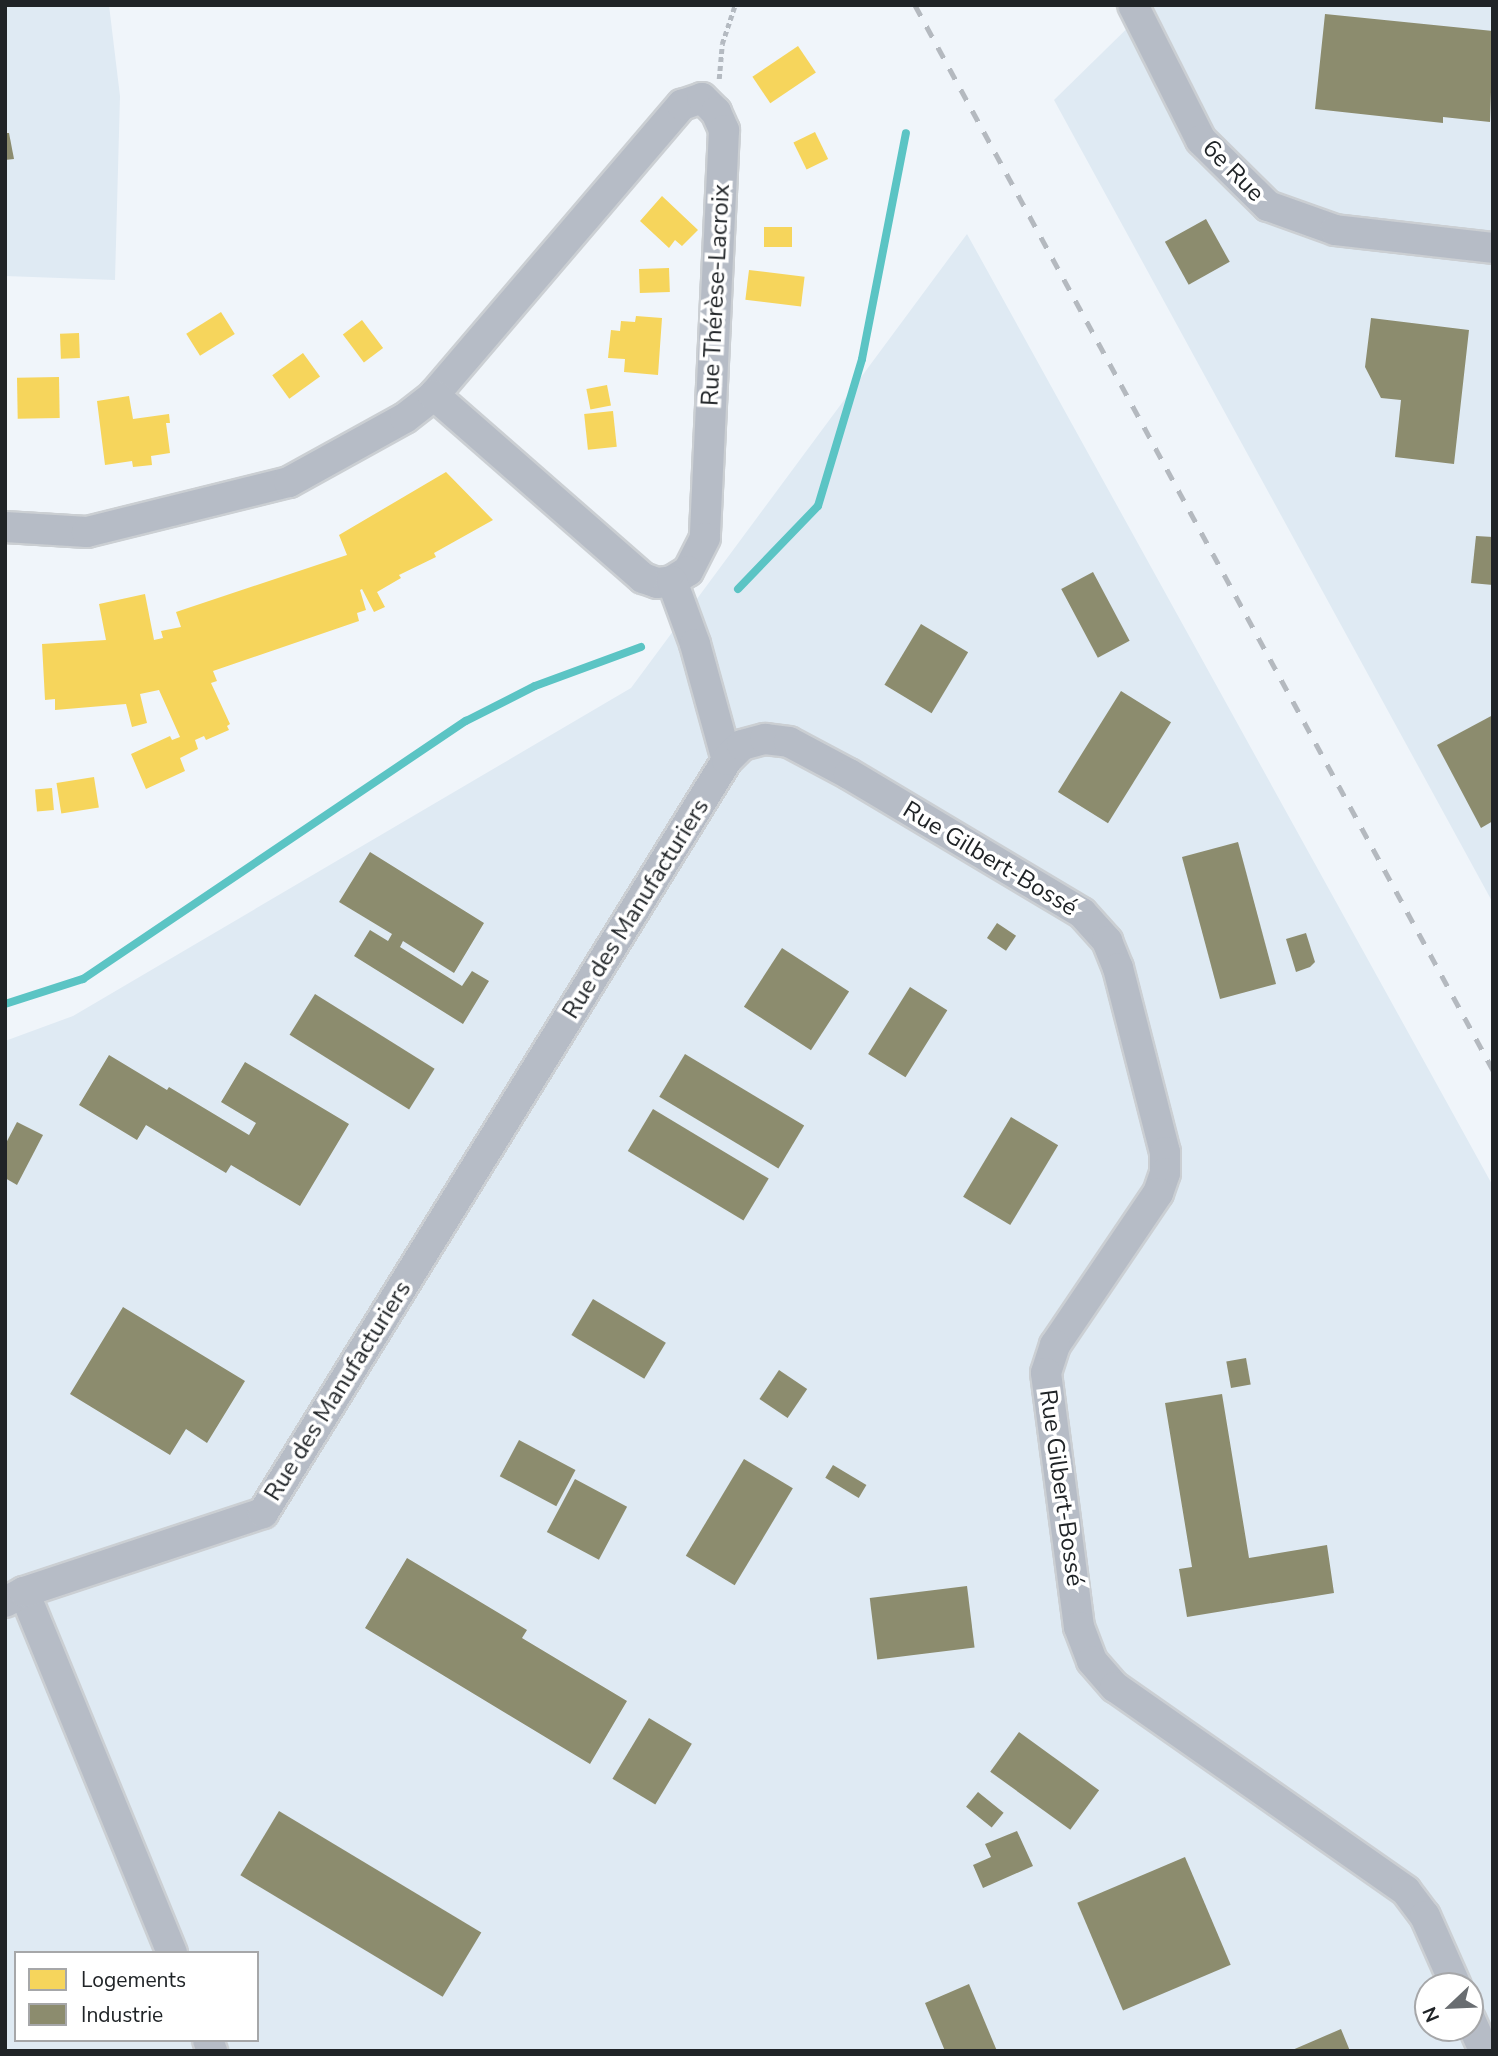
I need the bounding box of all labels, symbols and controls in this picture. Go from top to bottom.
street label: 6e Rue [1196,134,1270,208]
street label: Rue Thérèse-Lacroix [696,183,736,407]
street label: Rue des Manufacturiers [557,794,715,1024]
street label: Rue Gilbert-Bossé [898,796,1082,922]
street label: Rue des Manufacturiers [259,1276,417,1506]
street label: Rue Gilbert-Bossé [1033,1388,1089,1588]
legend [14,1951,259,2042]
text: Logements [81,1966,186,1994]
north arrow [1414,1972,1484,2042]
text: Industrie [81,2001,163,2029]
text: N [1417,2003,1446,2026]

